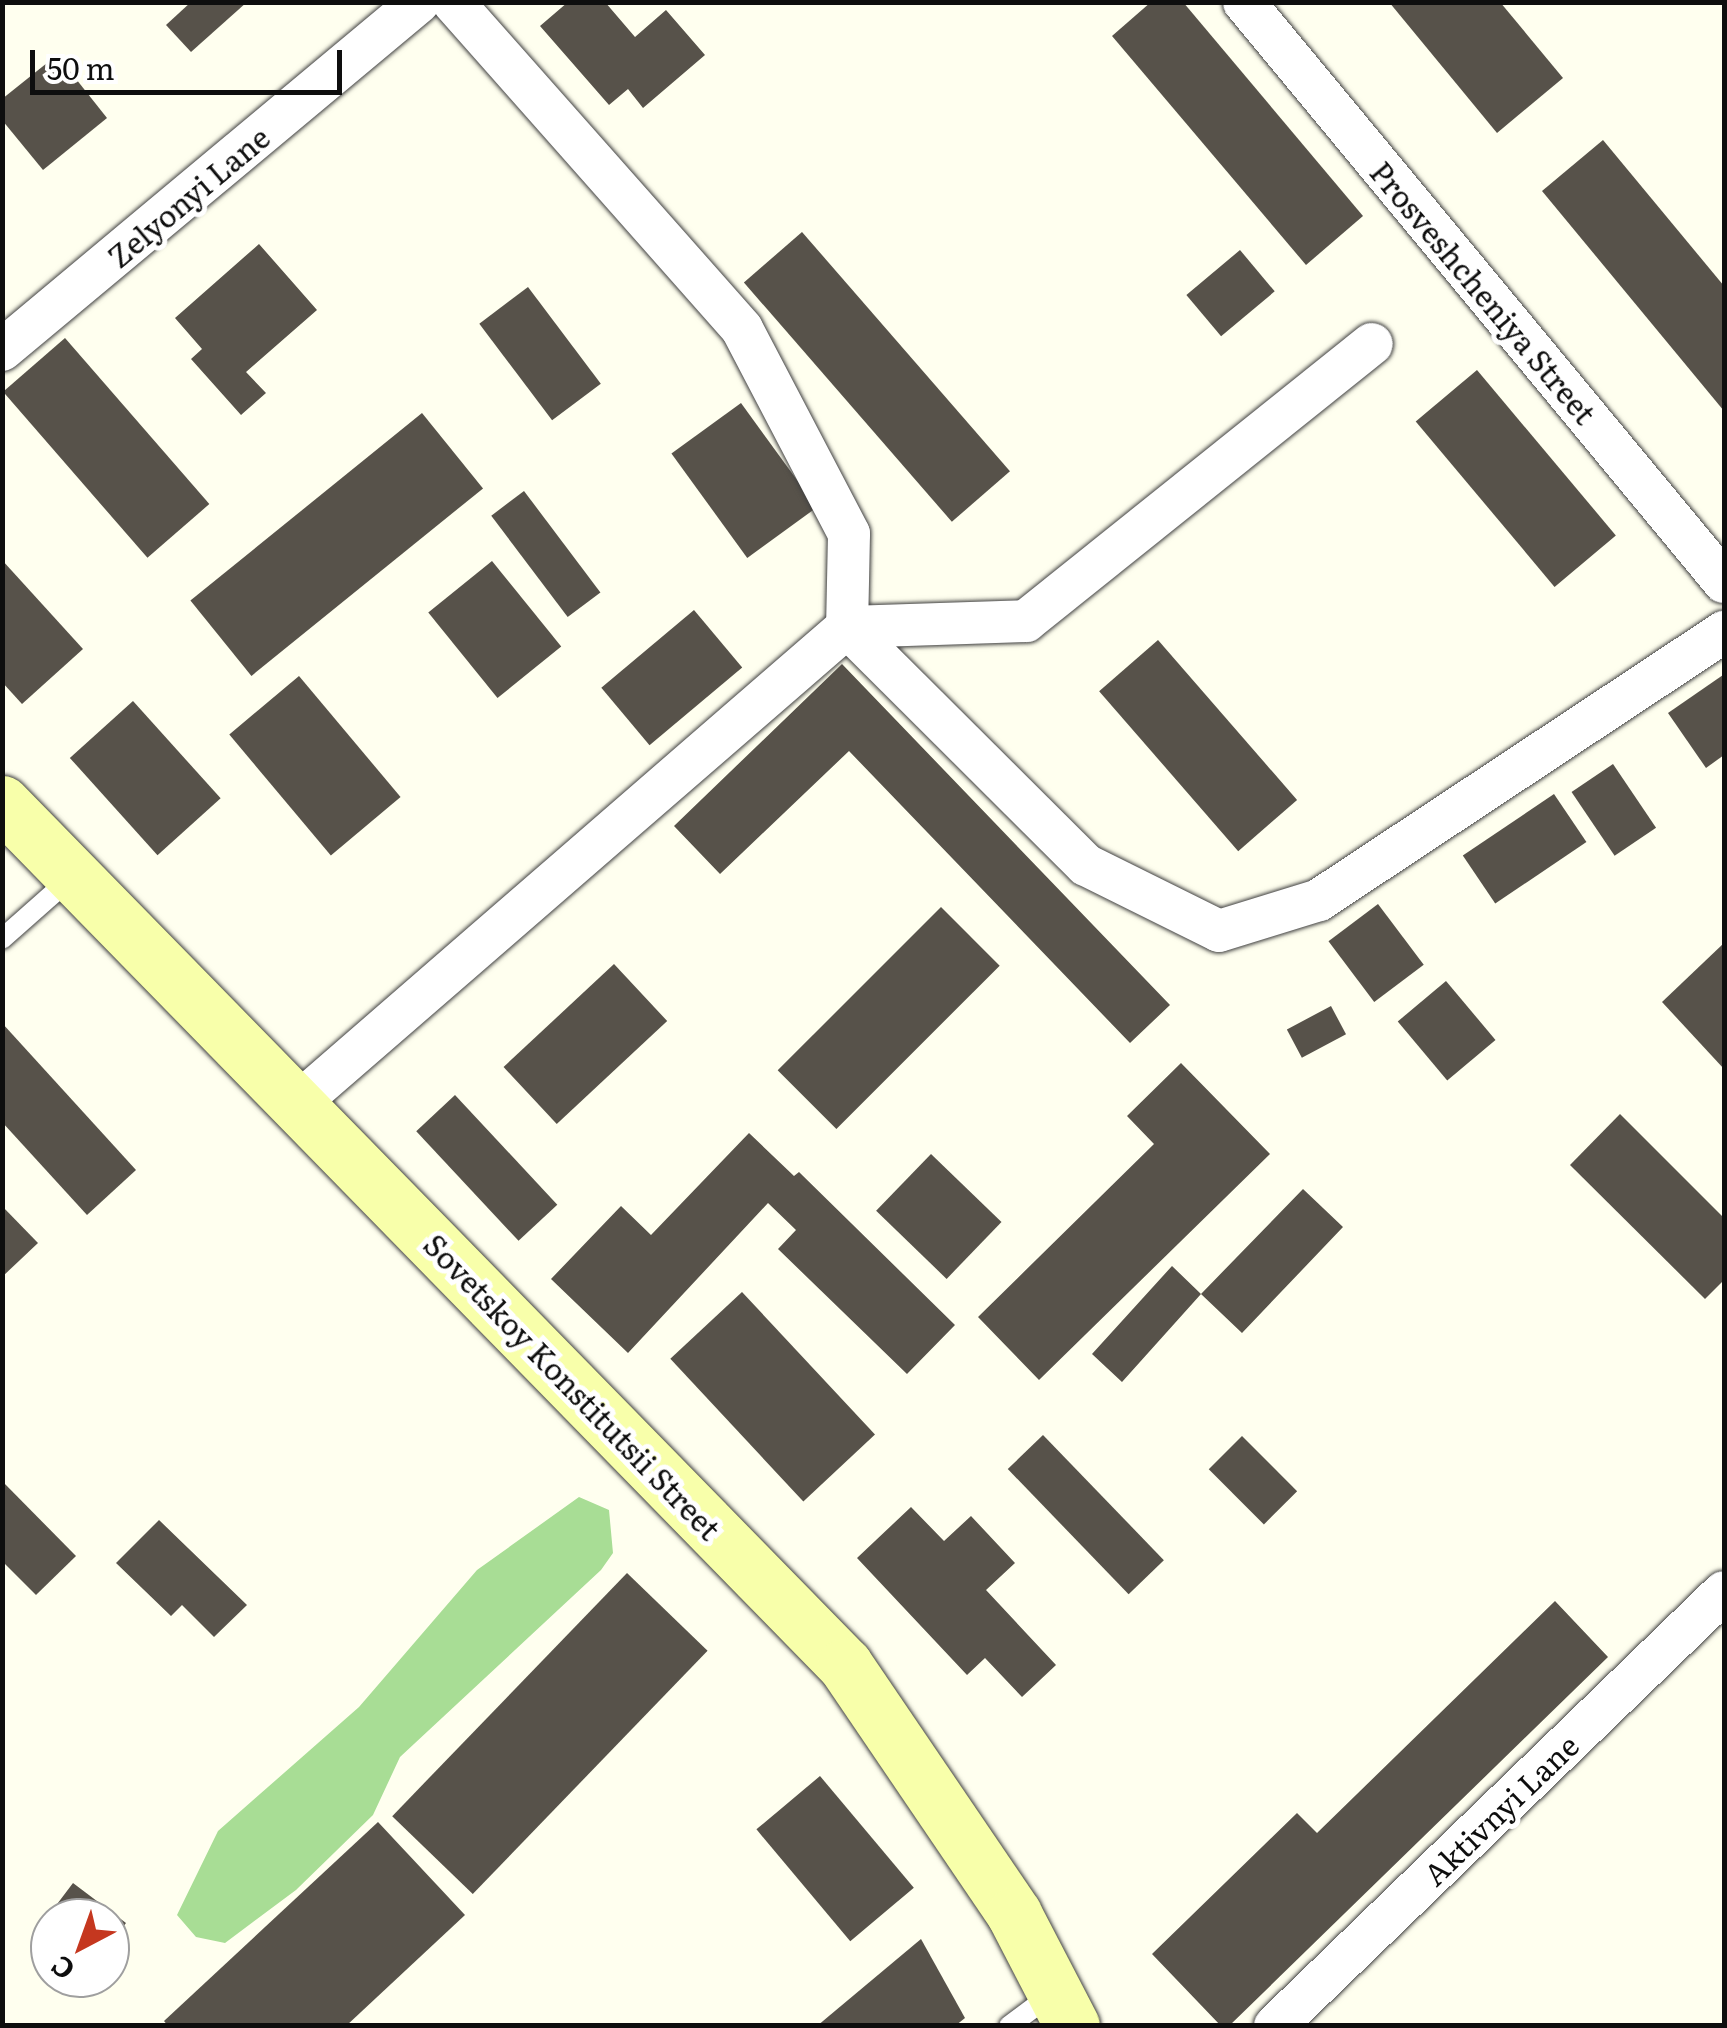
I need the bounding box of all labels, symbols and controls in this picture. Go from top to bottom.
scale bar [35,30,348,92]
text: 50 m [47,45,115,89]
street label: Zelyonyi Lane [100,118,276,274]
street label: Prosveshcheniya Street [1364,154,1604,430]
street label: Sovetskoy Konstitutsii Street [417,1226,729,1546]
street label: Aktivnyi Lane [1415,1726,1585,1892]
north arrow [30,1898,130,1998]
text: С [40,1947,83,1992]

